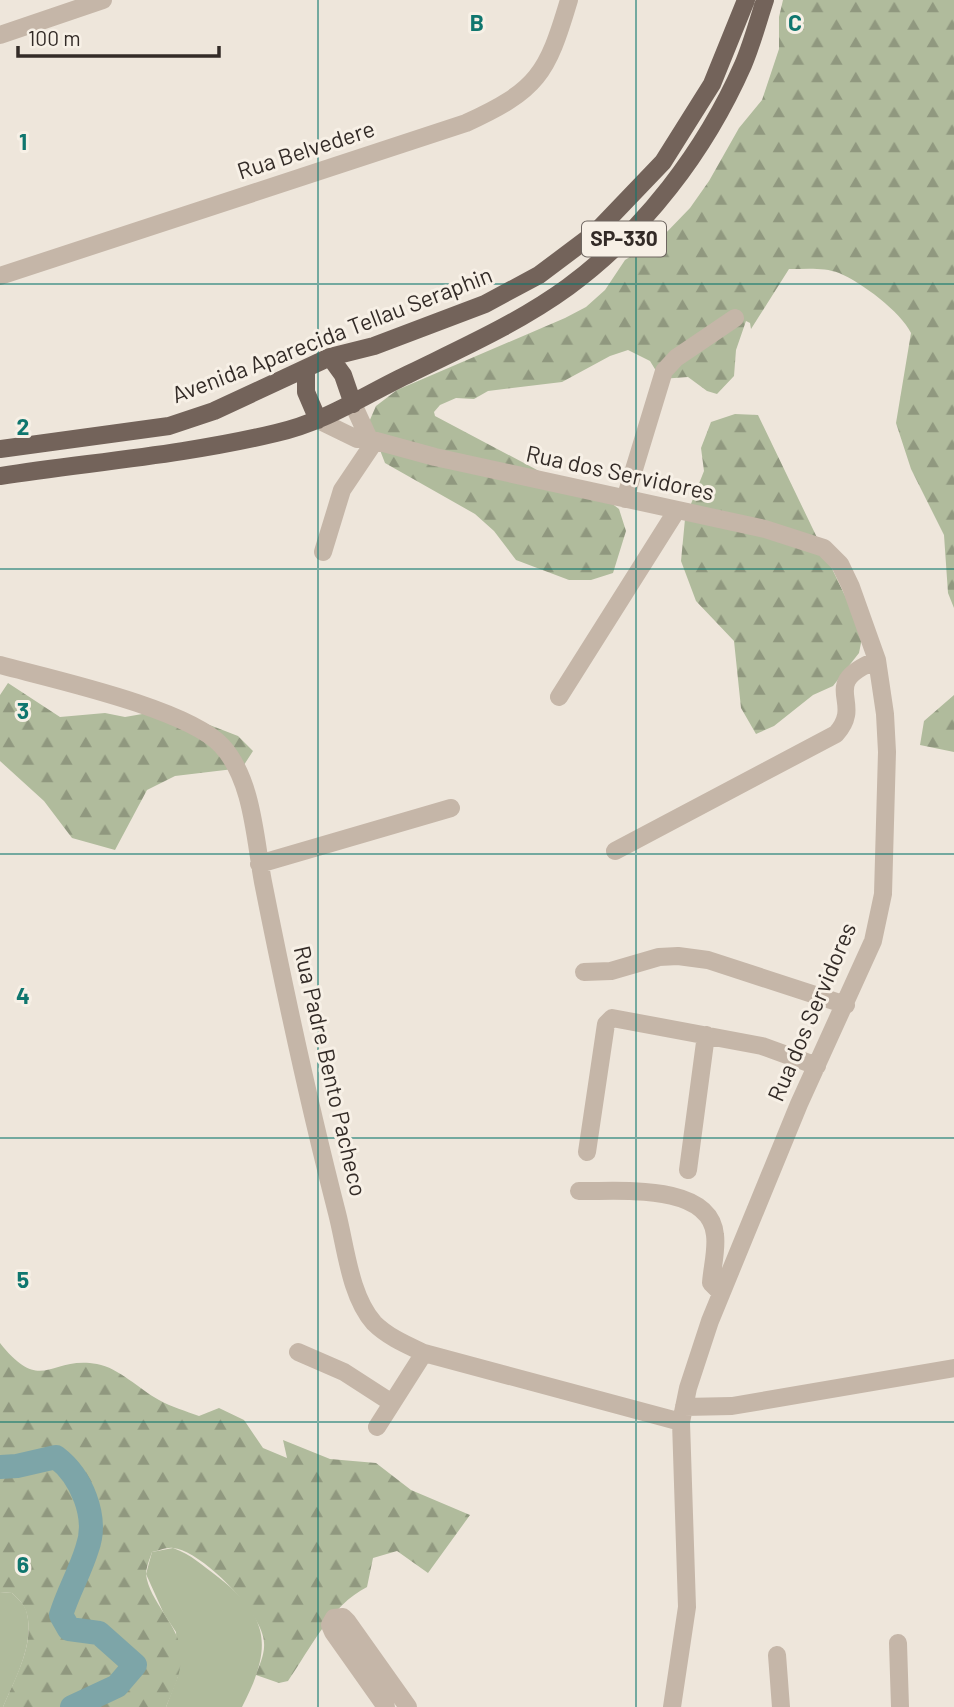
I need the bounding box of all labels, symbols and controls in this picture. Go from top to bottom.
text: B [470,8,484,36]
text: C [788,8,802,36]
scale bar [18,14,219,58]
text: 100 m [28,25,81,50]
street label: Rua Belvedere [233,114,378,184]
text: 1 [19,127,27,155]
road number: SP-330 [582,222,666,256]
street label: Avenida Aparecida Tellau Seraphin [167,260,496,408]
text: 2 [17,412,29,440]
street label: Rua dos Servidores [524,438,717,506]
text: 3 [17,696,29,724]
street label: Rua dos Servidores [761,918,861,1105]
street label: Rua Padre Bento Pacheco [289,943,373,1199]
text: 4 [16,981,30,1009]
text: 5 [17,1265,29,1293]
text: 6 [17,1550,29,1578]

